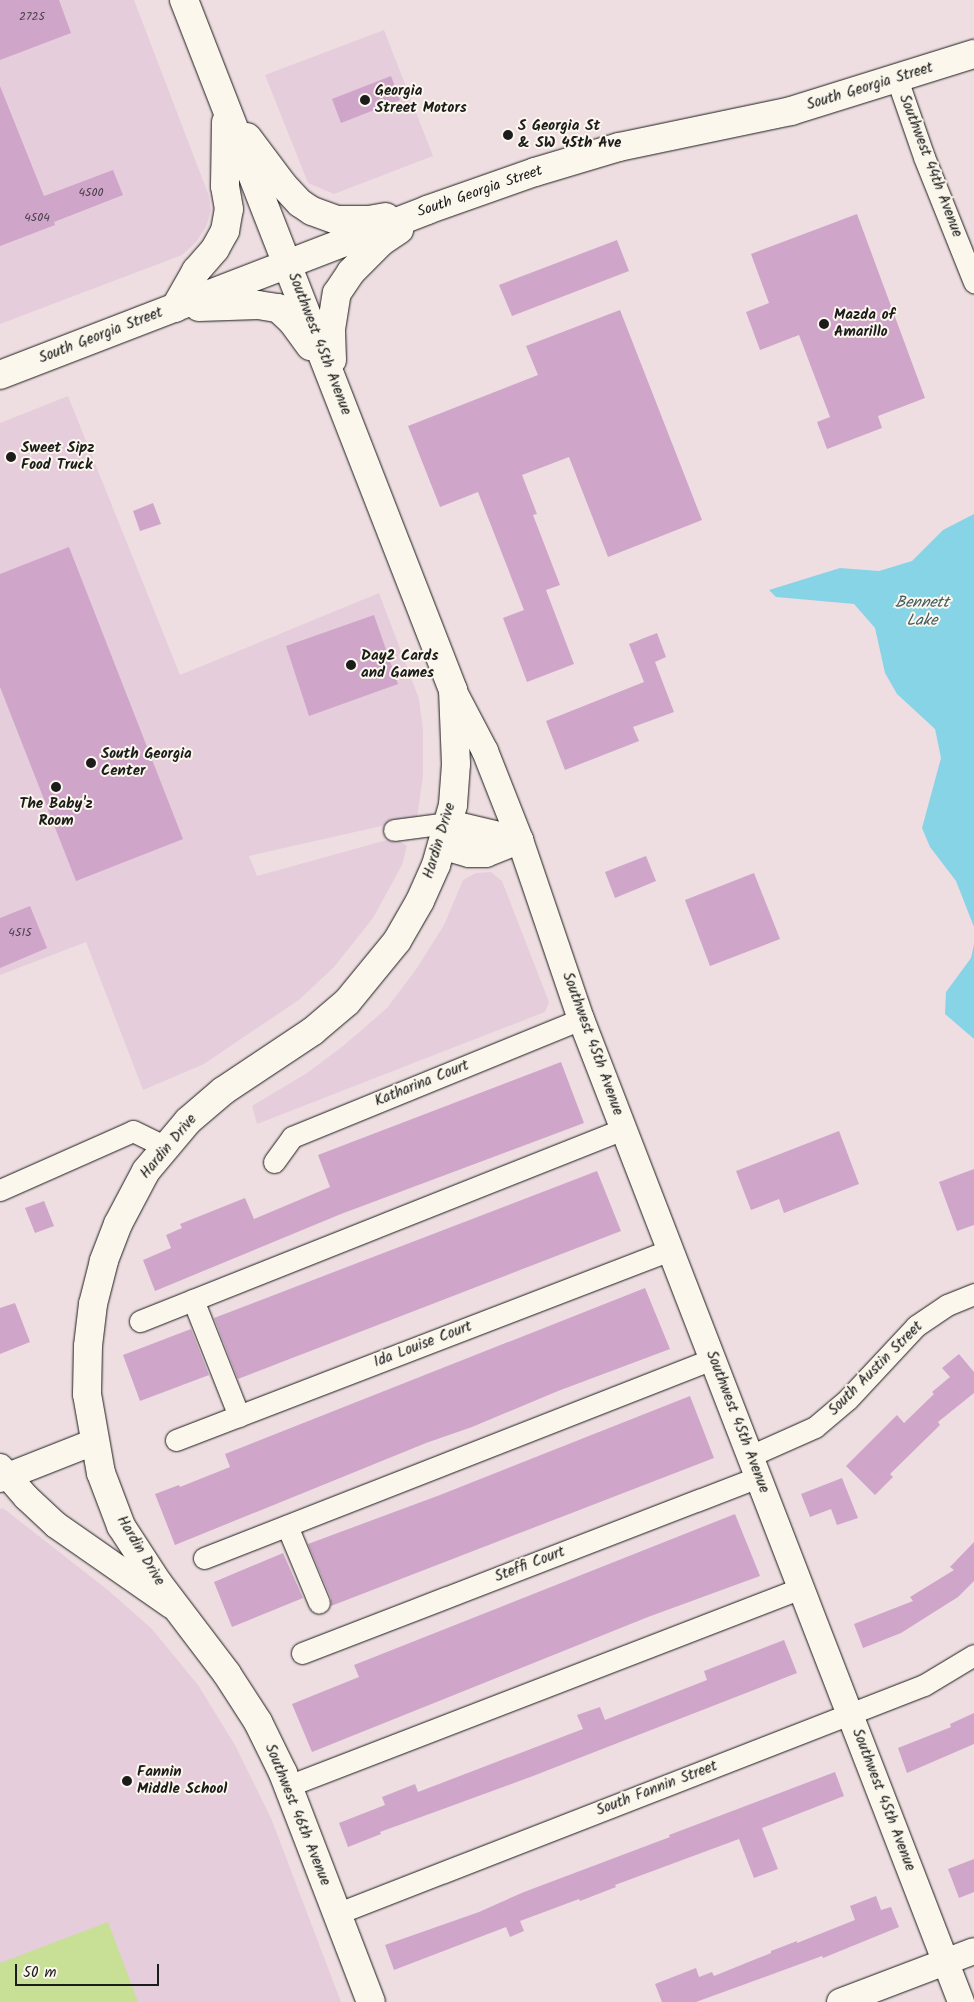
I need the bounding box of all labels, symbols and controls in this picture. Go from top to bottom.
house number: 2725 [19,10,45,24]
street label: South Georgia Street [805,59,935,115]
place label: Georgia Street Motors [375,82,467,117]
street label: Southwest 44th Avenue [894,92,966,240]
marker: Georgia Street Motors [359,94,371,106]
place label: S Georgia St & SW 45th Ave [518,117,621,152]
marker: S Georgia St & SW 45th Ave [502,129,514,141]
street label: South Georgia Street [415,162,545,222]
house number: 4500 [78,186,104,200]
house number: 4504 [24,211,50,225]
street label: Southwest 45th Avenue [284,270,354,418]
street label: South Georgia Street [36,304,166,368]
place label: Mazda of Amarillo [834,306,895,341]
marker: Mazda of Amarillo [818,318,830,330]
place label: Sweet Sipz Food Truck [21,439,95,474]
marker: Sweet Sipz Food Truck [5,451,17,463]
water label: Bennett Lake [895,593,949,631]
place label: Day2 Cards and Games [361,647,438,682]
marker: Day2 Cards and Games [345,659,357,671]
place label: South Georgia Center [101,745,192,780]
marker: South Georgia Center [85,757,97,769]
marker: The Baby'z Room [50,781,62,793]
place label: The Baby'z Room [19,795,93,830]
street label: Hardin Drive [420,801,460,881]
house number: 4515 [8,926,32,940]
street label: Southwest 45th Avenue [558,970,626,1118]
street label: Katharina Court [372,1057,472,1111]
street label: Hardin Drive [137,1111,201,1183]
street label: Ida Louise Court [371,1318,475,1372]
street label: South Austin Street [825,1318,927,1420]
street label: Southwest 45th Avenue [702,1348,772,1496]
street label: Hardin Drive [112,1513,168,1589]
street label: Steffi Court [492,1543,568,1587]
street label: Southwest 45th Avenue [848,1726,918,1874]
street label: Southwest 46th Avenue [260,1741,334,1889]
street label: South Fannin Street [594,1758,720,1820]
place label: Fannin Middle School [137,1763,227,1798]
marker: Fannin Middle School [121,1775,133,1787]
scale bar [18,1954,161,1986]
text: 50 m [23,1961,57,1985]

